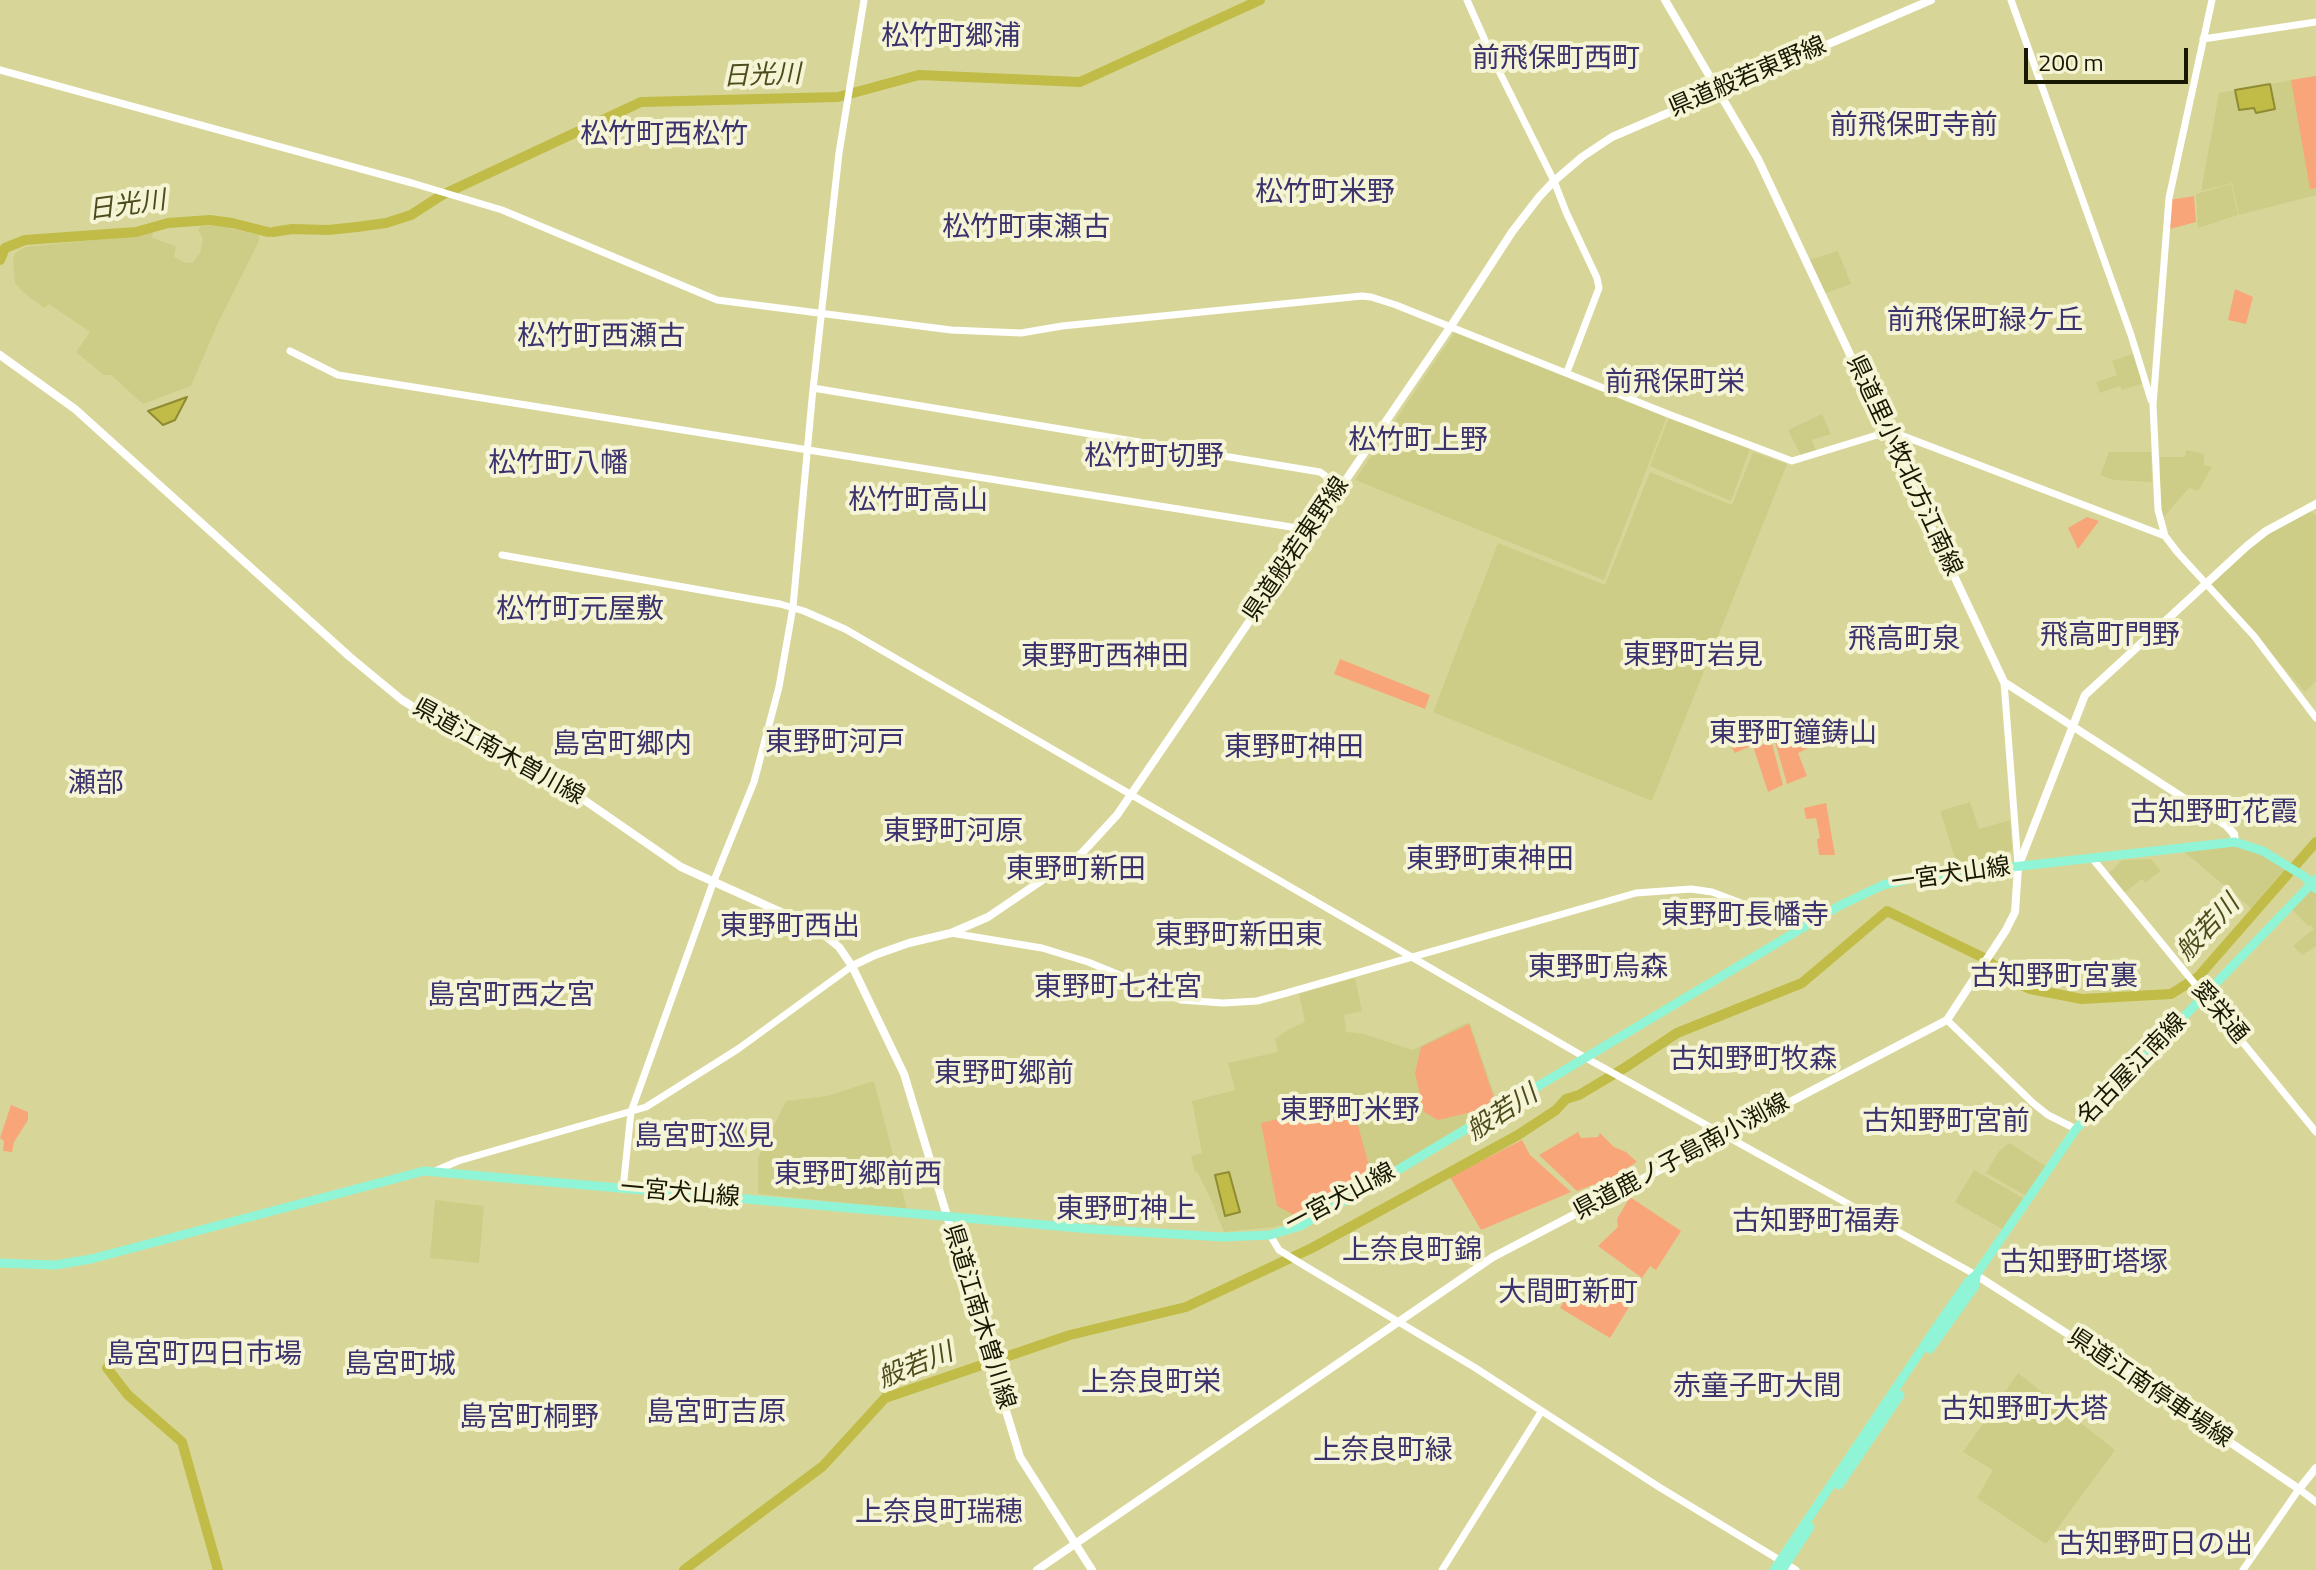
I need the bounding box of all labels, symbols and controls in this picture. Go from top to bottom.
district label: 松竹町郷浦 [881,21,1021,55]
street label: 県道般若東野線 [1665,32,1831,124]
scale bar [2028,32,2192,82]
district label: 前飛保町西町 [1472,43,1640,77]
text: 200 m [2038,44,2104,80]
water label: 日光川 [722,60,802,94]
district label: 前飛保町寺前 [1830,110,1998,144]
district label: 松竹町西松竹 [580,119,748,153]
district label: 松竹町米野 [1255,177,1395,211]
water label: 日光川 [86,186,168,228]
district label: 松竹町東瀬古 [942,212,1110,246]
district label: 前飛保町緑ケ丘 [1887,305,2083,339]
district label: 松竹町西瀬古 [517,321,685,355]
street label: 県道里小牧北方江南線 [1839,351,1967,581]
district label: 前飛保町栄 [1605,367,1745,401]
district label: 松竹町上野 [1348,425,1488,459]
district label: 松竹町切野 [1084,441,1224,475]
district label: 松竹町八幡 [488,448,628,482]
street label: 県道般若東野線 [1238,472,1356,628]
district label: 松竹町高山 [848,485,988,519]
district label: 松竹町元屋敷 [496,594,664,628]
district label: 飛高町門野 [2040,620,2180,654]
district label: 飛高町泉 [1848,624,1960,658]
district label: 東野町岩見 [1623,640,1763,674]
district label: 東野町西神田 [1021,641,1189,675]
street label: 県道江南木曽川線 [407,694,589,812]
district label: 東野町鐘鋳山 [1709,718,1877,752]
district label: 東野町河戸 [765,727,905,761]
district label: 島宮町郷内 [552,729,692,763]
district label: 東野町神田 [1224,732,1364,766]
district label: 瀬部 [68,768,124,802]
district label: 古知野町花霞 [2130,797,2298,831]
district label: 東野町河原 [883,816,1023,850]
district label: 東野町東神田 [1406,844,1574,878]
street label: 一宮犬山線 [1890,853,2012,899]
district label: 東野町新田 [1006,854,1146,888]
water label: 般若川 [2171,890,2247,968]
district label: 東野町長幡寺 [1661,900,1829,934]
district label: 東野町西出 [720,911,860,945]
district label: 東野町新田東 [1155,920,1323,954]
district label: 東野町烏森 [1528,952,1668,986]
district label: 古知野町宮裏 [1970,961,2138,995]
district label: 東野町七社宮 [1034,972,1202,1006]
street label: 愛栄通 [2185,976,2253,1050]
district label: 島宮町西之宮 [427,980,595,1014]
street label: 名古屋江南線 [2073,1008,2193,1132]
district label: 古知野町牧森 [1669,1044,1837,1078]
district label: 東野町郷前 [934,1058,1074,1092]
water label: 般若川 [1462,1080,1544,1148]
street label: 県道鹿ノ子島南小渕線 [1569,1089,1795,1227]
district label: 東野町米野 [1280,1095,1420,1129]
district label: 古知野町宮前 [1862,1106,2030,1140]
district label: 島宮町巡見 [634,1121,774,1155]
street label: 一宮犬山線 [1281,1158,1401,1240]
district label: 東野町郷前西 [774,1159,942,1193]
street label: 一宮犬山線 [619,1174,741,1214]
district label: 東野町神上 [1056,1194,1196,1228]
district label: 古知野町福寿 [1732,1206,1900,1240]
street label: 県道江南木曽川線 [936,1221,1020,1413]
district label: 上奈良町錦 [1342,1235,1482,1269]
district label: 古知野町塔塚 [2000,1247,2168,1281]
district label: 大間町新町 [1498,1277,1638,1311]
street label: 県道江南停車場線 [2061,1323,2237,1455]
water label: 般若川 [874,1338,958,1396]
district label: 島宮町四日市場 [106,1339,302,1373]
district label: 島宮町城 [344,1349,456,1383]
district label: 上奈良町栄 [1081,1367,1221,1401]
district label: 赤童子町大間 [1673,1371,1841,1405]
district label: 古知野町大塔 [1940,1394,2108,1428]
district label: 島宮町吉原 [646,1397,786,1431]
district label: 島宮町桐野 [459,1402,599,1436]
district label: 上奈良町緑 [1313,1435,1453,1469]
district label: 上奈良町瑞穂 [855,1497,1023,1531]
district label: 古知野町日の出 [2057,1529,2253,1563]

